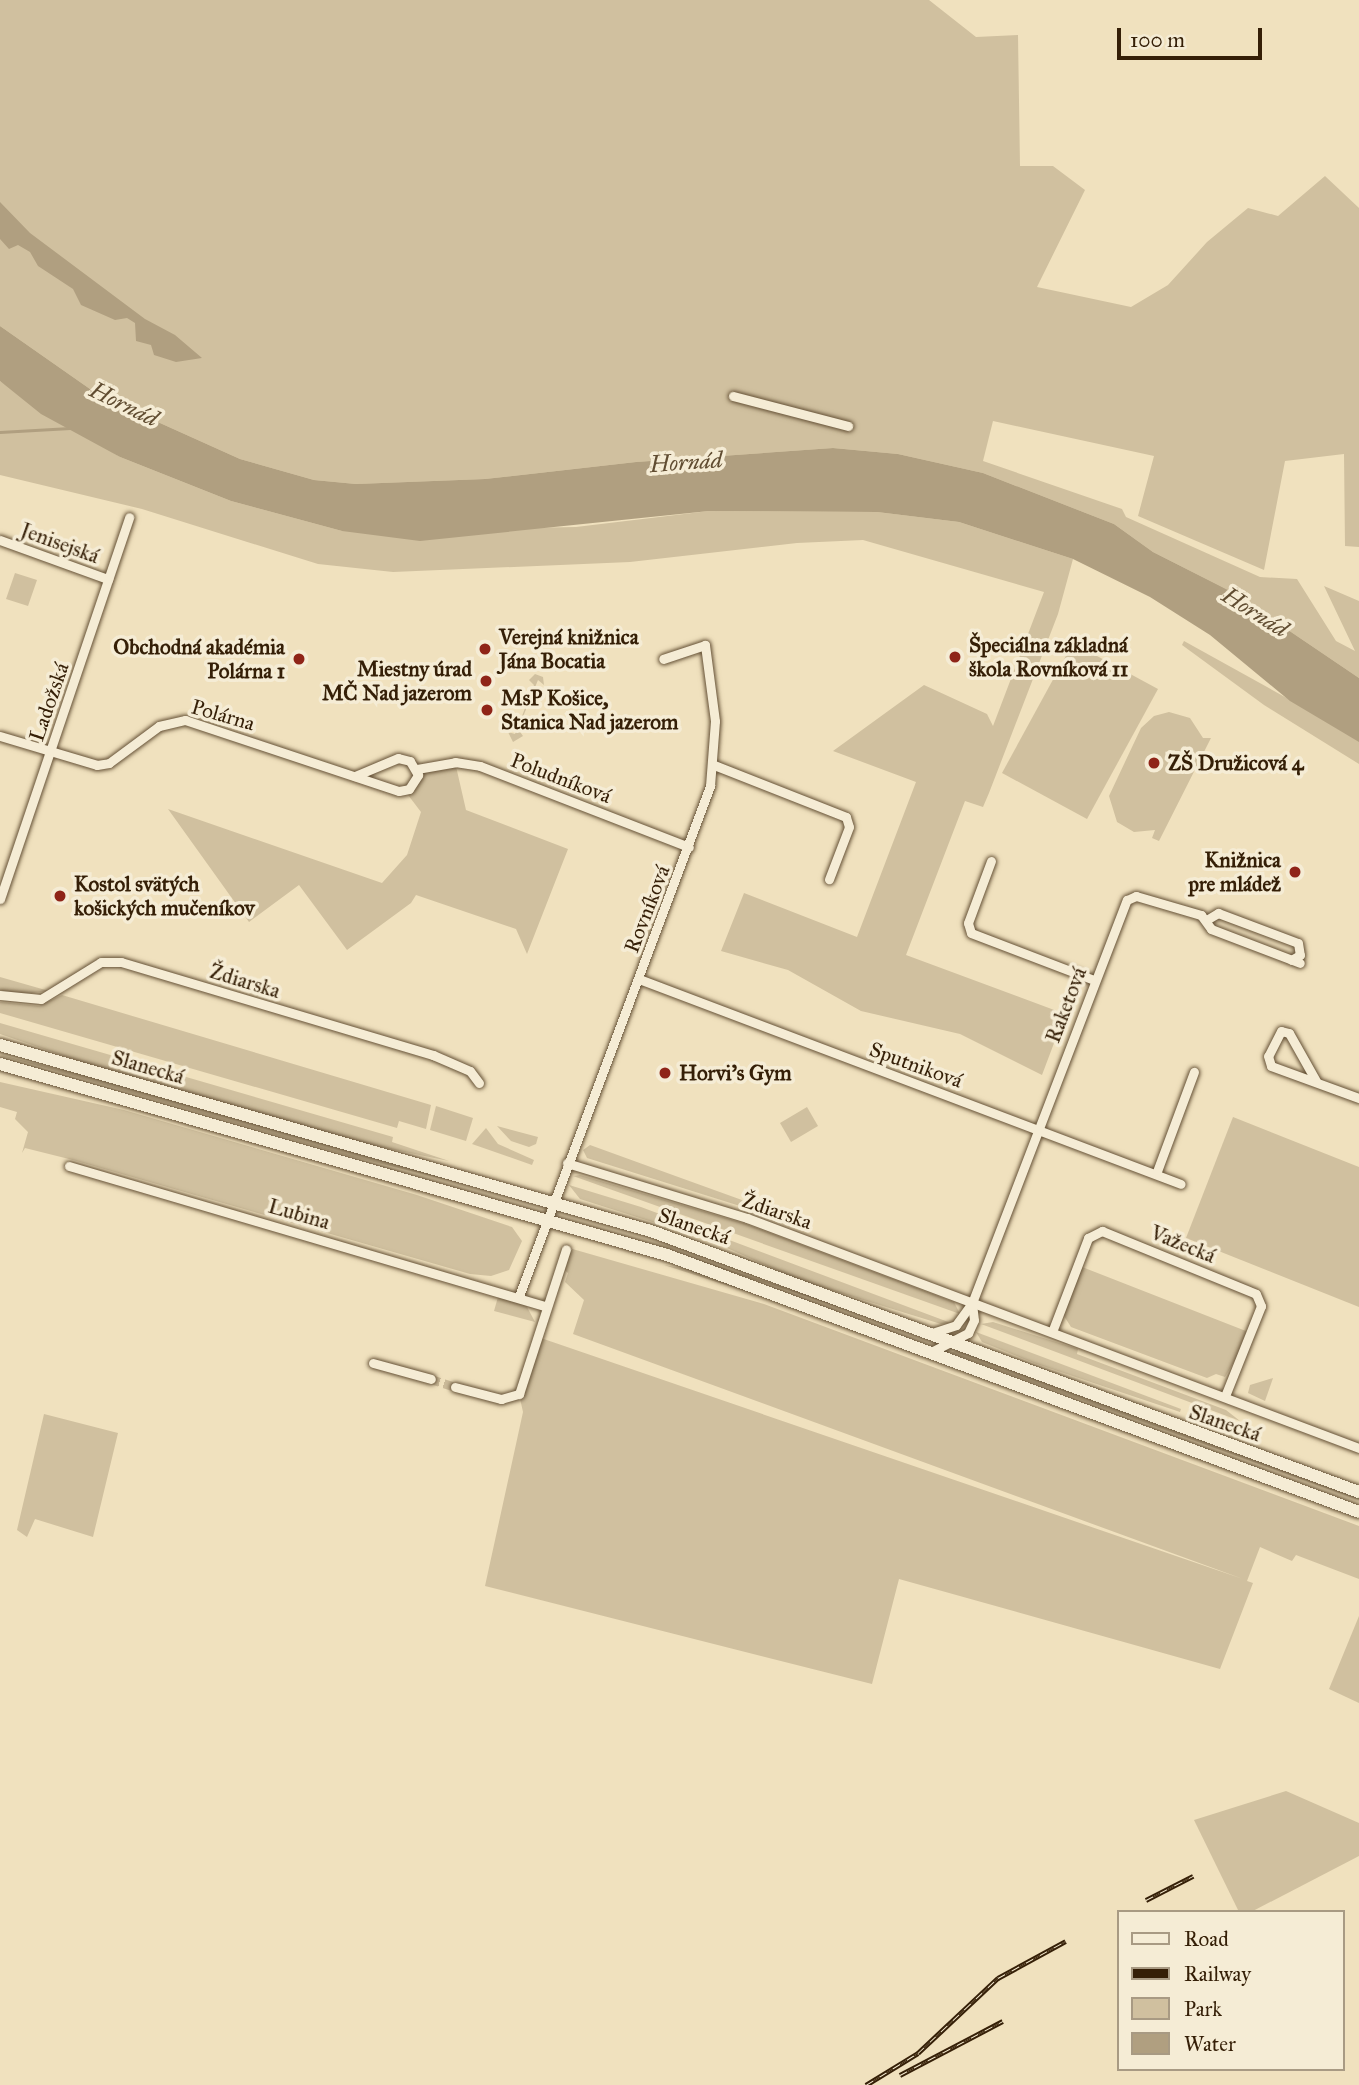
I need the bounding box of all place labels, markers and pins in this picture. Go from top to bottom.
place label: Verejná knižnica Jána Bocatia [499,624,639,674]
place label: Špeciálna základná škola Rovníková 11 [969,632,1128,682]
place label: Obchodná akadémia Polárna 1 [113,634,285,684]
marker: Verejná knižnica Jána Bocatia [477,641,493,657]
marker: Špeciálna základná škola Rovníková 11 [947,649,963,665]
marker: Obchodná akadémia Polárna 1 [291,651,307,667]
place label: Miestny úrad MČ Nad jazerom [322,656,472,706]
marker: Miestny úrad MČ Nad jazerom [478,673,494,689]
place label: MsP Košice, Stanica Nad jazerom [501,685,678,735]
marker: MsP Košice, Stanica Nad jazerom [479,702,495,718]
place label: ZŠ Družicová 4 [1168,750,1303,776]
marker: ZŠ Družicová 4 [1146,755,1162,771]
place label: Knižnica pre mládež [1188,847,1281,897]
marker: Knižnica pre mládež [1287,864,1303,880]
place label: Kostol svätých košických mučeníkov [74,871,255,921]
marker: Kostol svätých košických mučeníkov [52,888,68,904]
place label: Horvi's Gym [679,1060,792,1086]
marker: Horvi's Gym [657,1065,673,1081]

